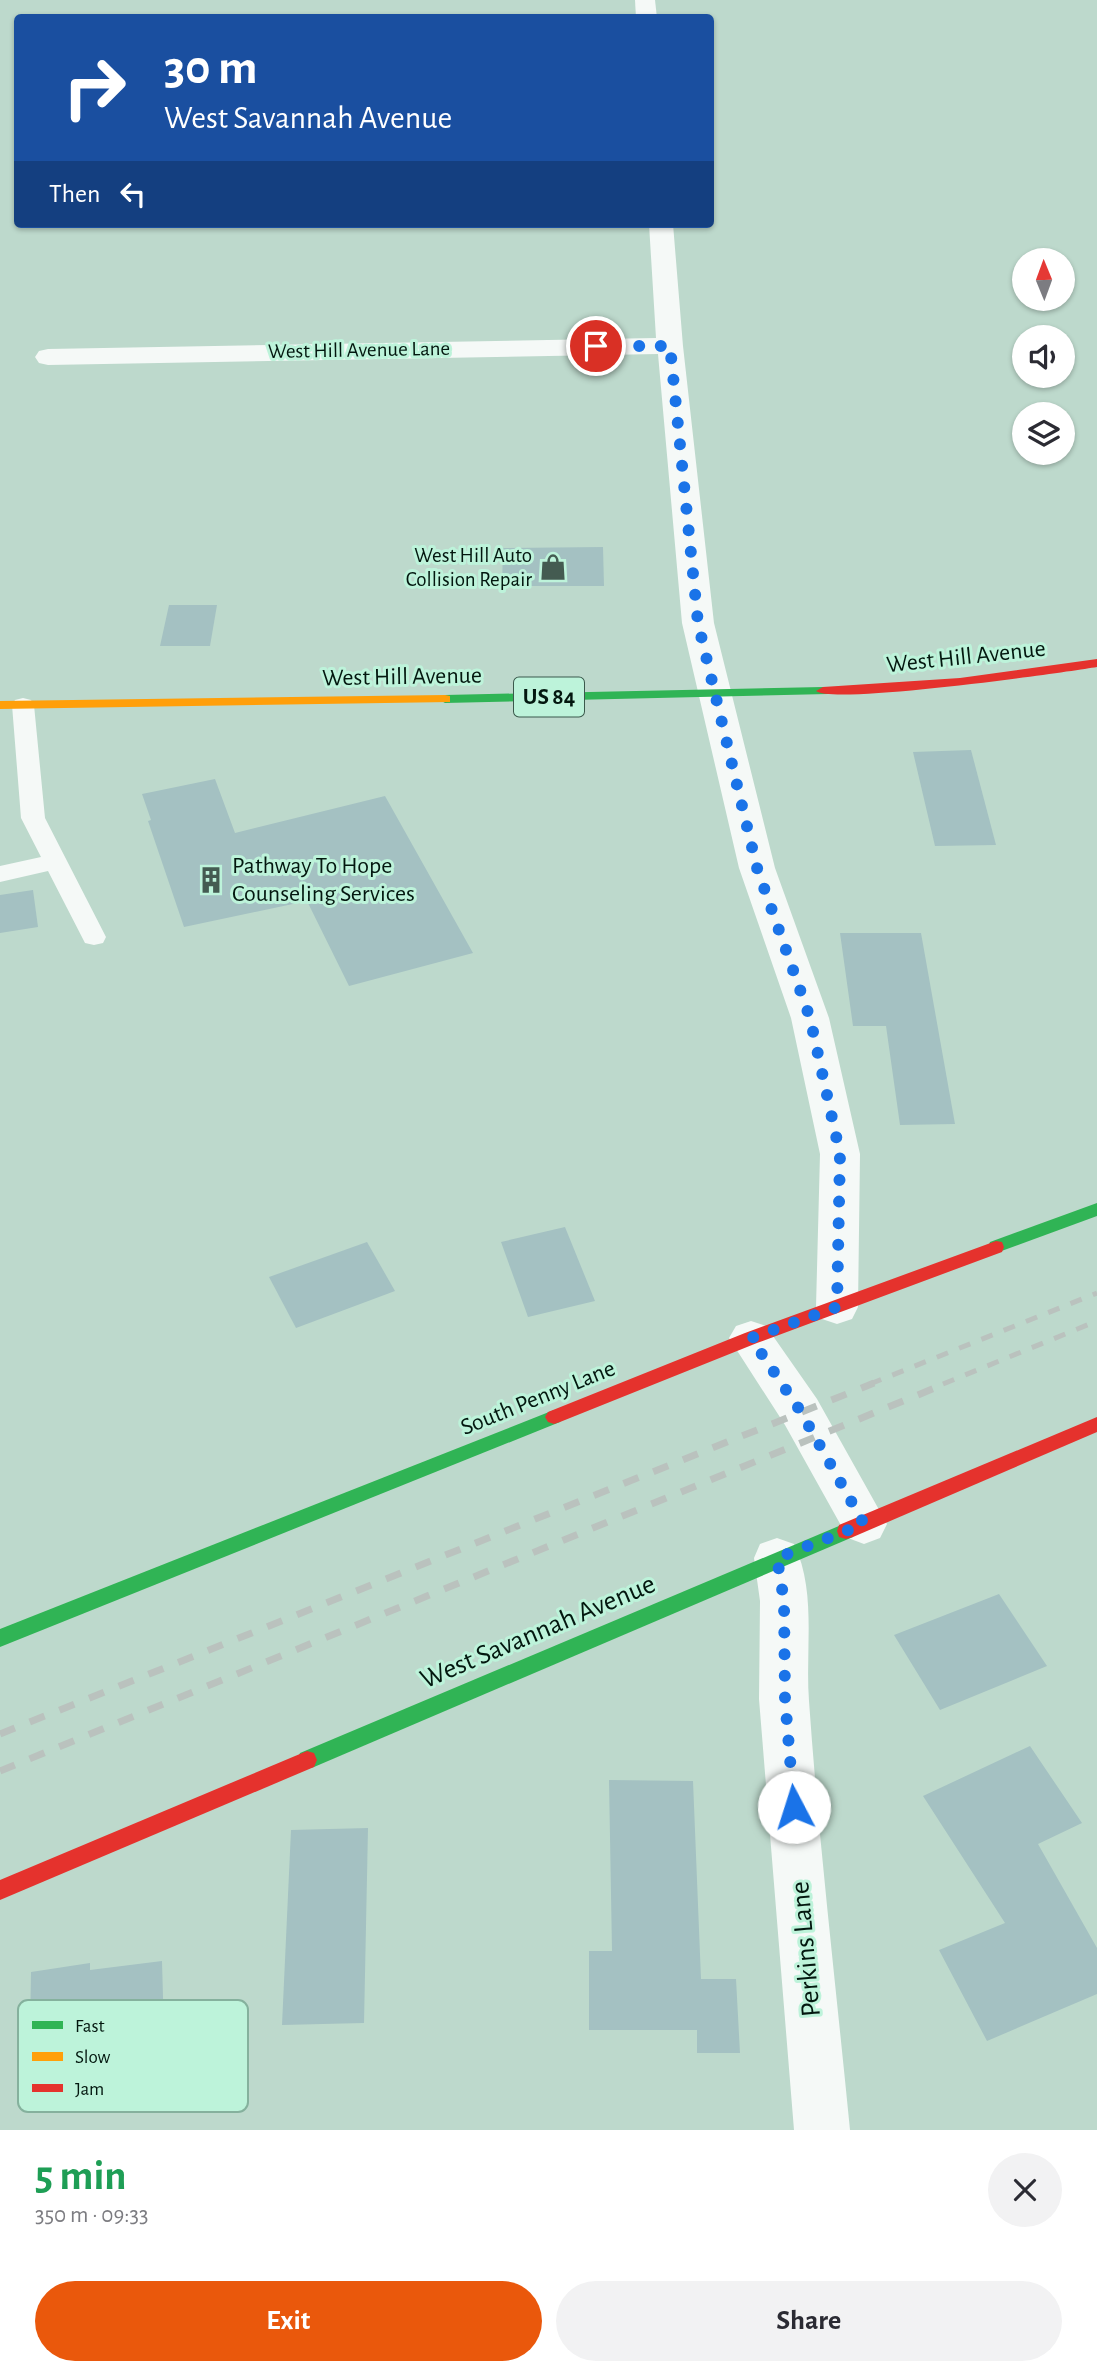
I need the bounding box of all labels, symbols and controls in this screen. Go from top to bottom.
icon: right [49,42,140,133]
text: 30 m [164,44,258,93]
text: West Savannah Avenue [164,102,452,134]
icon: left [114,175,152,213]
text: Then [49,181,100,207]
north arrow [1012,248,1074,312]
map controls [1012,248,1075,465]
pin [566,316,626,376]
button: sound [1012,325,1075,388]
icon: arrive [577,327,615,365]
street label: West Hill Avenue Lane [268,338,450,362]
button: layers [1012,402,1075,465]
place label: West Hill Auto Collision Repair [406,545,532,590]
shop icon: West Hill Auto Collision Repair [538,552,568,582]
street label: West Hill Avenue [885,637,1047,677]
street label: West Hill Avenue [322,664,482,690]
road number: US 84 [514,678,584,716]
place label: Pathway To Hope Counseling Services [232,854,415,906]
building icon: Pathway To Hope Counseling Services [196,865,226,895]
street label: South Penny Lane [457,1356,619,1440]
street label: West Savannah Avenue [416,1570,660,1694]
position arrow [757,1770,831,1844]
street label: Perkins Lane [786,1880,826,2018]
legend [18,2000,248,2112]
text: Fast [75,2017,105,2036]
text: Slow [75,2048,111,2067]
text: Jam [75,2080,104,2099]
button: close [988,2153,1062,2227]
text: 5 min [35,2155,127,2197]
text: 350 m · 09:33 [35,2204,148,2227]
button: Exit [35,2281,542,2361]
button: Share [556,2281,1062,2361]

